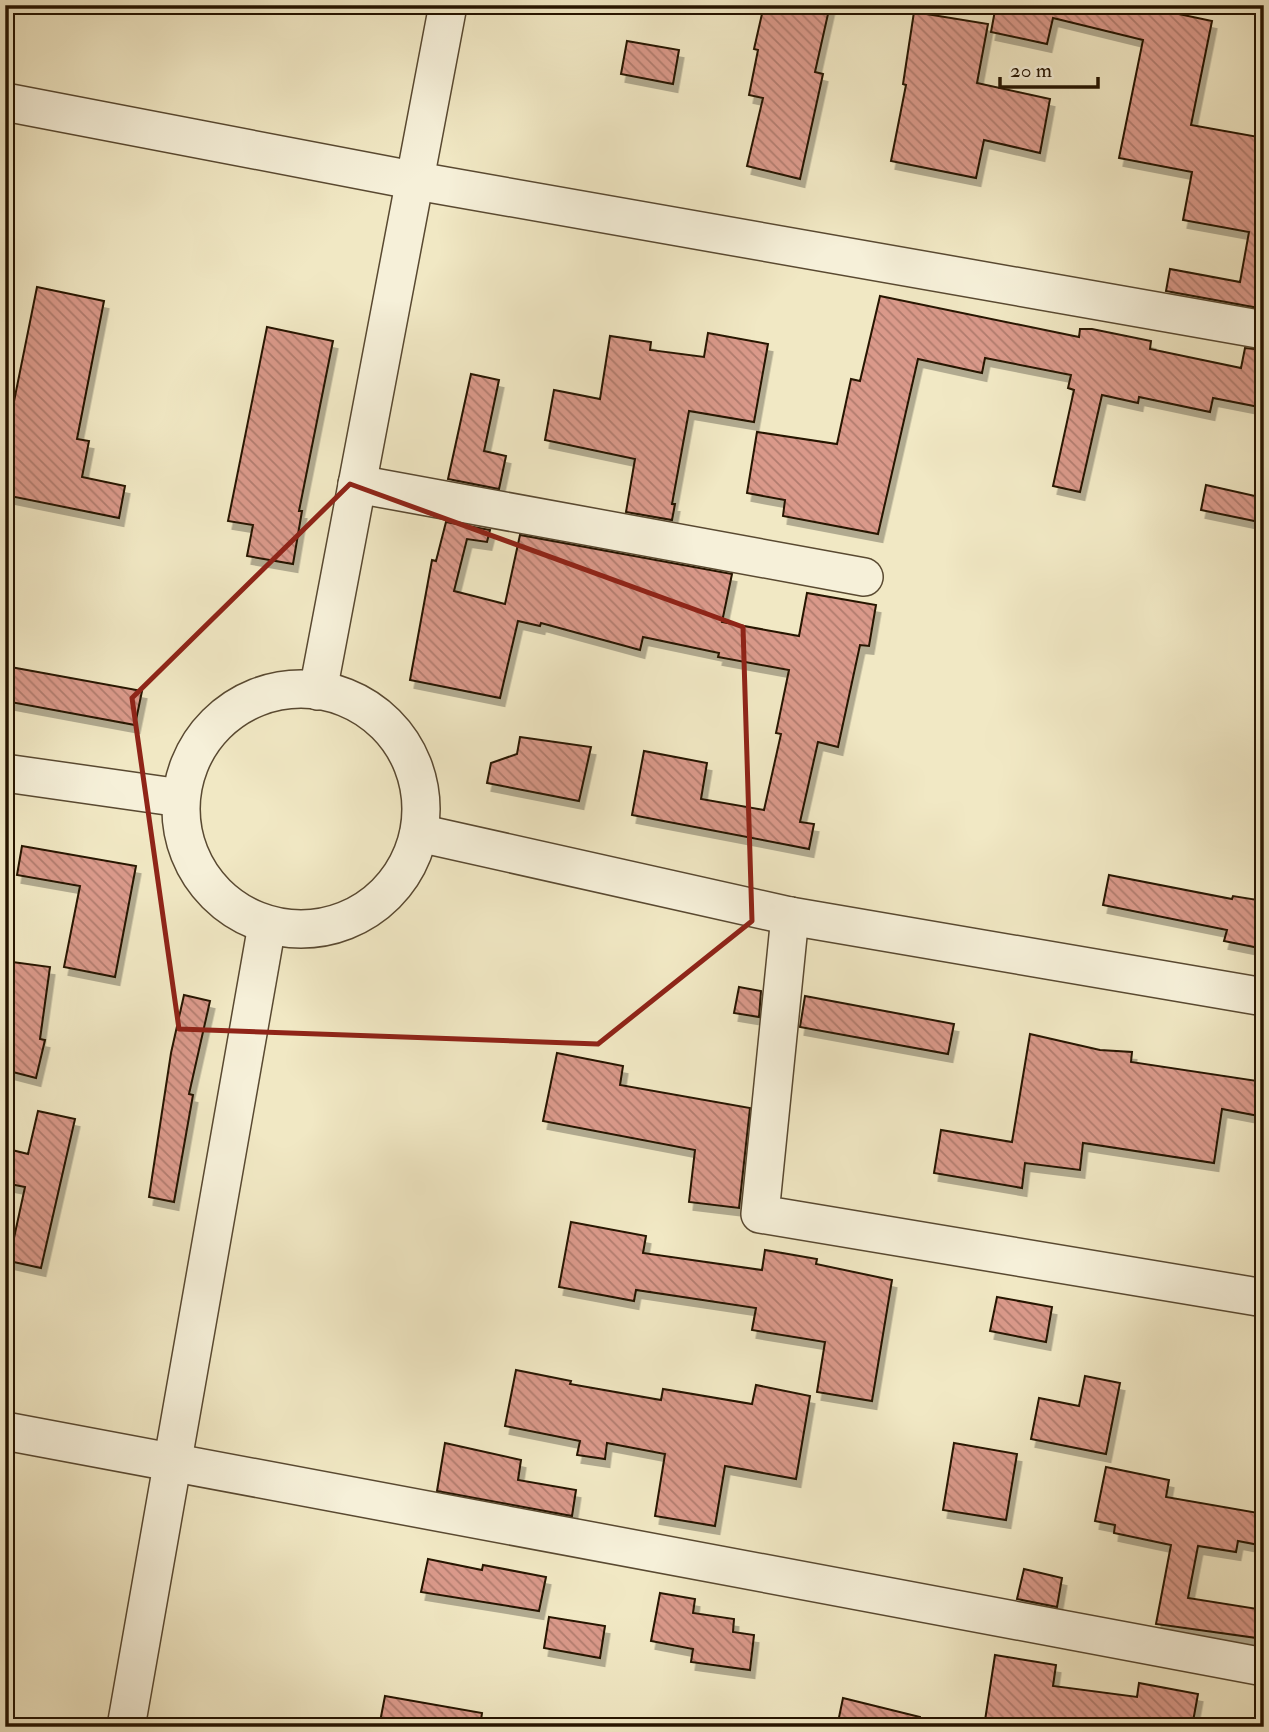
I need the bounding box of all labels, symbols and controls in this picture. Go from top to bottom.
scale bar [1000,46,1098,90]
text: 20 m [1010,57,1052,84]

